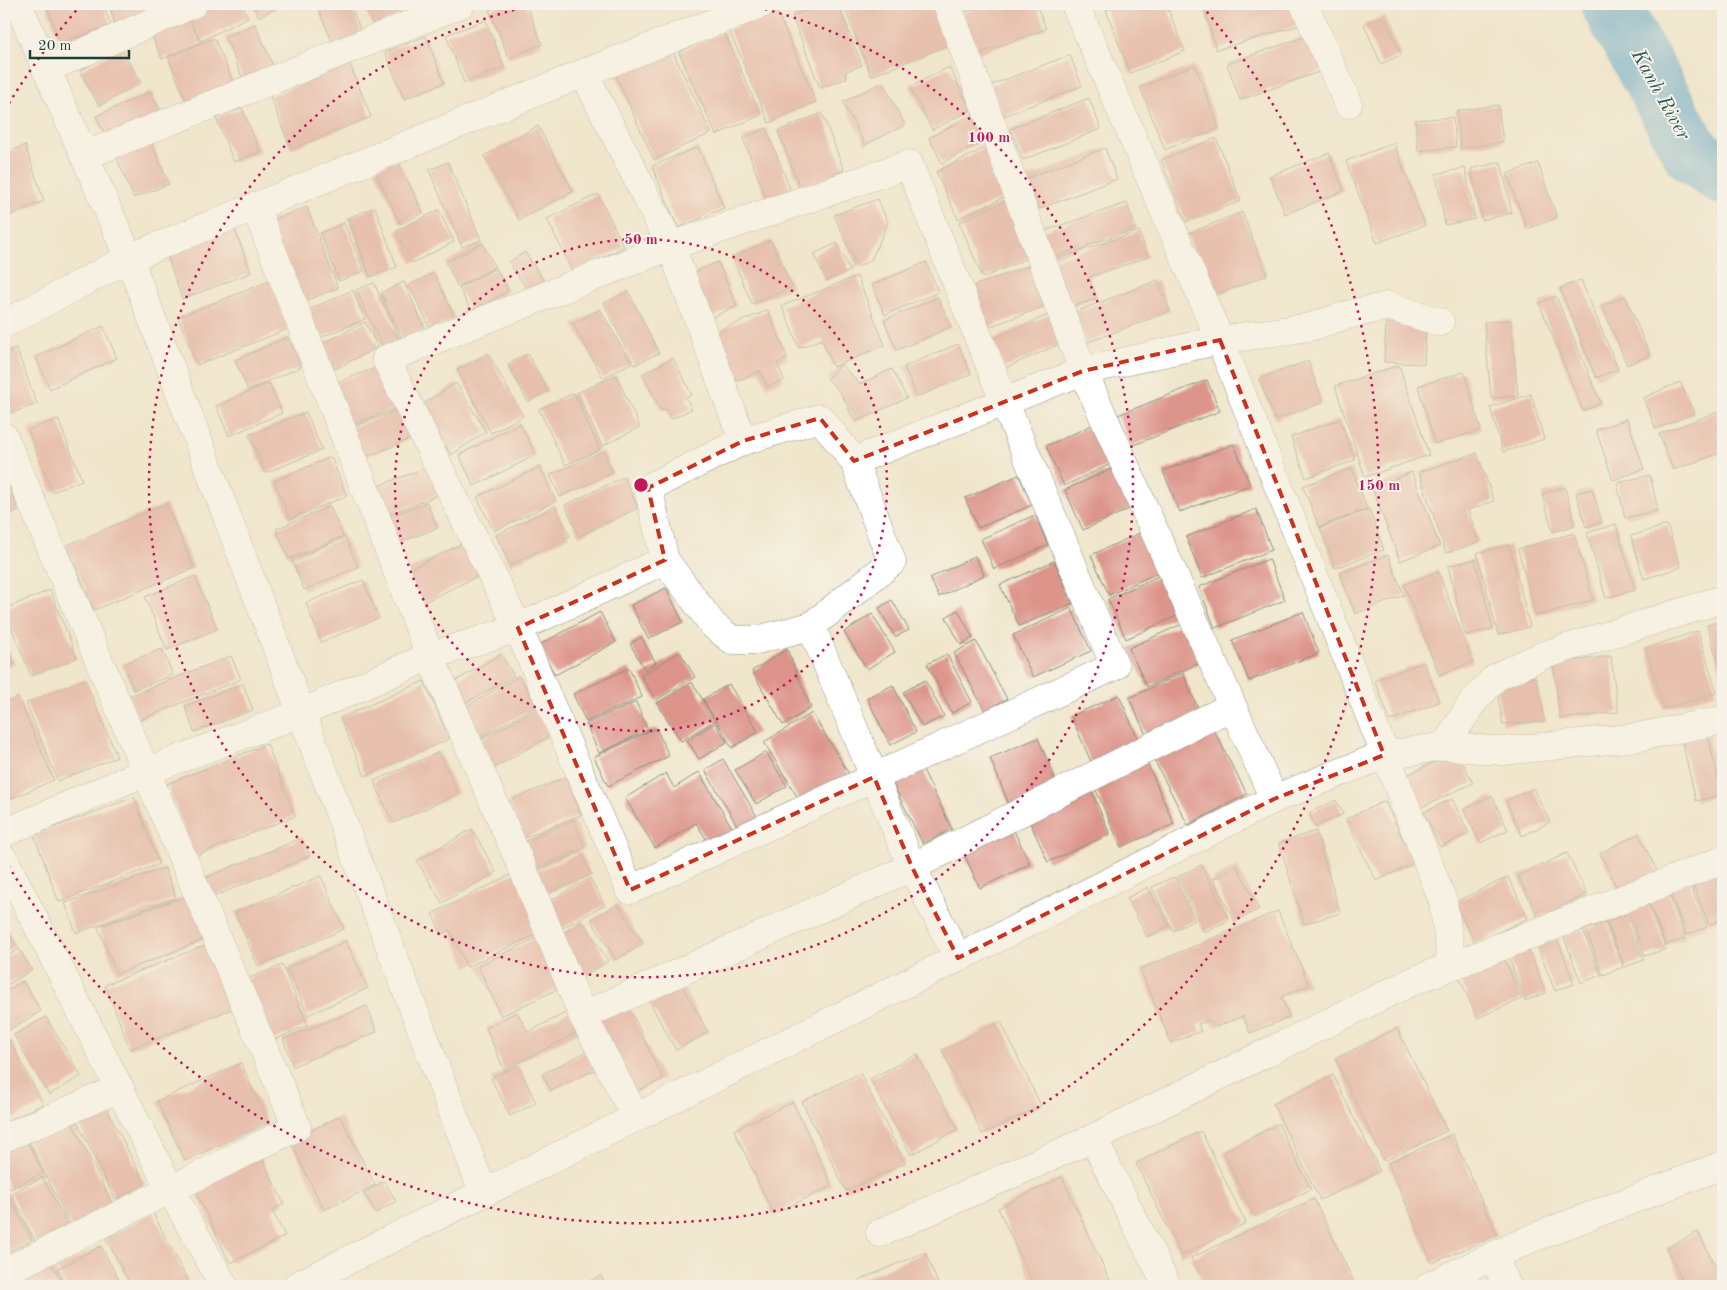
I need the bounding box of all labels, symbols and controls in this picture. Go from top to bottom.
scale bar [30,28,129,60]
text: 20 m [38,39,72,54]
water label: Kanh River [1626,45,1693,144]
text: 100 m [968,131,1010,146]
text: 50 m [624,233,658,248]
centre of rings [632,476,650,494]
text: 150 m [1358,479,1400,494]

